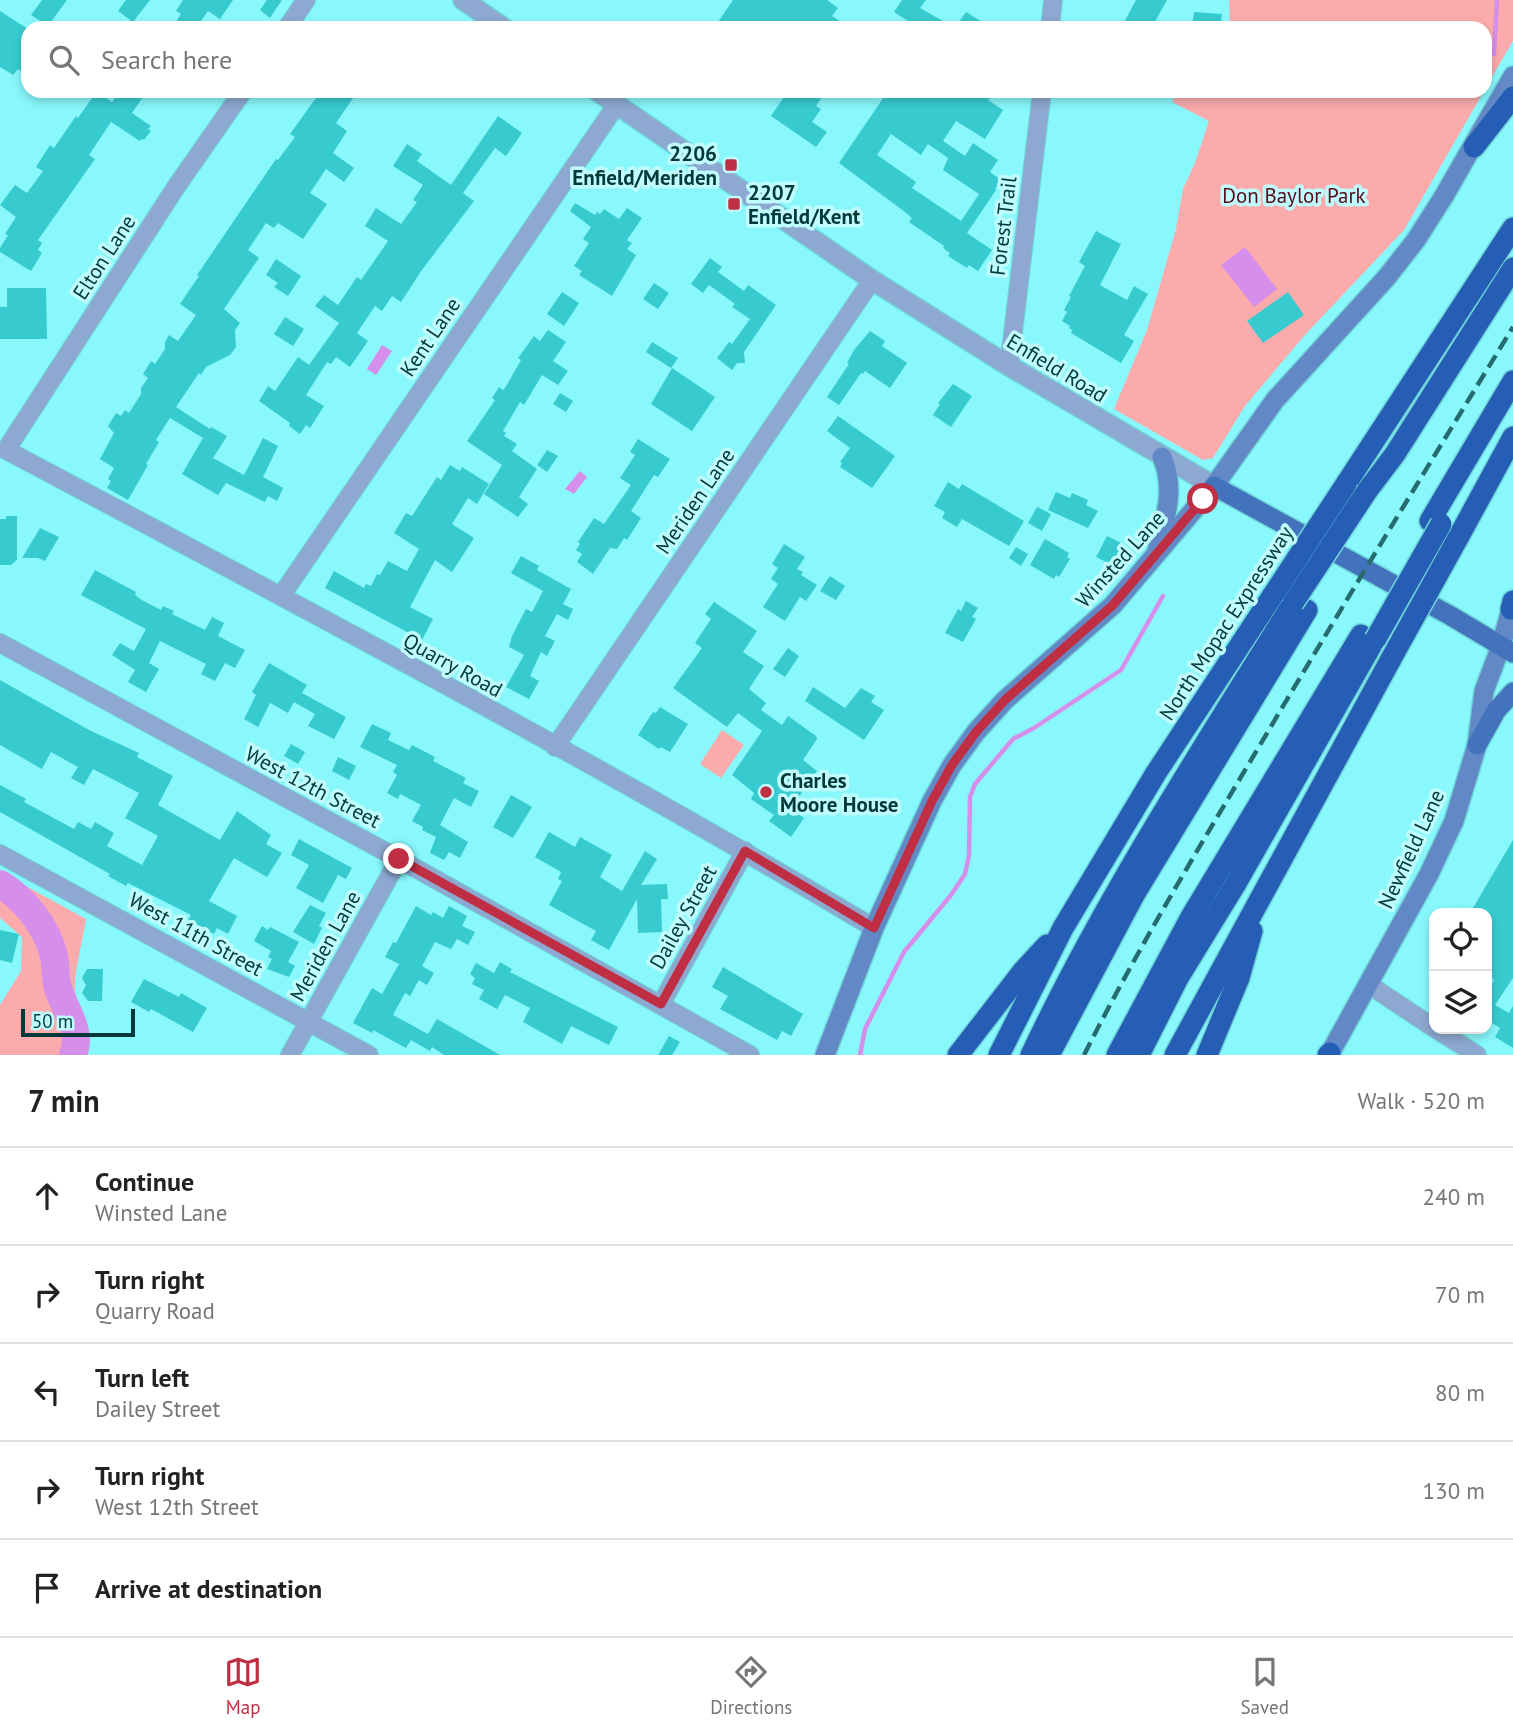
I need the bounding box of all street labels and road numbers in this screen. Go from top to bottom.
street label: Forest Trail [984,175,1022,277]
street label: Elton Lane [67,210,141,304]
street label: Kent Lane [394,292,466,382]
street label: Enfield Road [1002,328,1112,408]
street label: Meriden Lane [650,443,740,559]
street label: Winsted Lane [1070,505,1170,613]
street label: North Mopac Expressway [1153,521,1299,725]
street label: Quarry Road [399,627,507,703]
street label: West 12th Street [241,740,385,834]
street label: Newfield Lane [1372,785,1450,913]
street label: Dailey Street [643,860,723,974]
street label: West 11th Street [124,886,268,982]
street label: Meriden Lane [284,886,366,1006]

